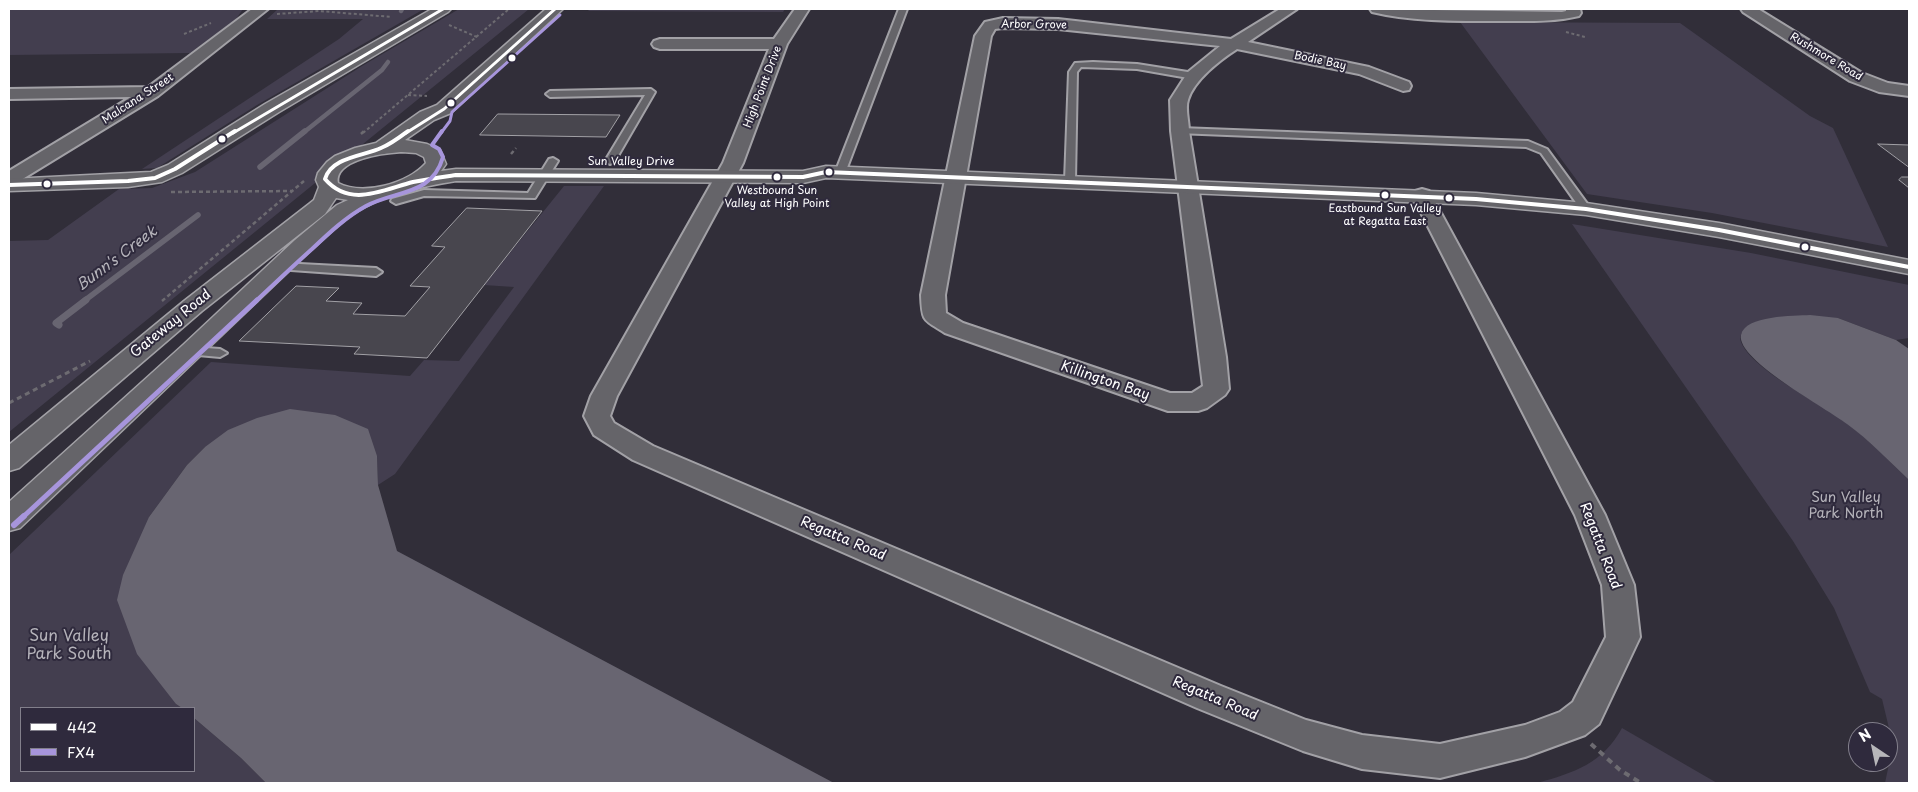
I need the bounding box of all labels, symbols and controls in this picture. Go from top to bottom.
street label: Arbor Grove [1001,18,1067,32]
street label: Rushmore Road [1787,30,1865,84]
street label: High Point Drive [741,44,785,130]
street label: Bodie Bay [1293,49,1347,73]
unlabelled marker [507,53,517,63]
street label: Malcana Street [100,71,176,127]
unlabelled marker [446,98,456,108]
unlabelled marker [217,134,227,144]
street label: Sun Valley Drive [588,155,674,169]
unlabelled marker [824,167,834,177]
marker: Westbound Sun Valley at High Point [772,172,782,182]
unlabelled marker [42,179,52,189]
place label: Westbound Sun Valley at High Point [725,184,829,210]
marker: Eastbound Sun Valley at Regatta East [1380,190,1390,200]
unlabelled marker [1444,193,1454,203]
place label: Eastbound Sun Valley at Regatta East [1329,202,1441,228]
water label: Bunn's Creek [73,223,161,295]
unlabelled marker [1800,242,1810,252]
street label: Gateway Road [127,286,215,362]
street label: Killington Bay [1058,358,1152,404]
park label: Sun Valley Park North [1809,490,1883,522]
street label: Regatta Road [1576,500,1624,592]
street label: Regatta Road [798,513,888,565]
park label: Sun Valley Park South [27,627,111,665]
street label: Regatta Road [1170,673,1260,725]
legend [20,707,195,772]
text: 442 [67,715,97,738]
north arrow [1848,722,1898,772]
text: N [1854,723,1875,747]
text: FX4 [67,740,95,763]

